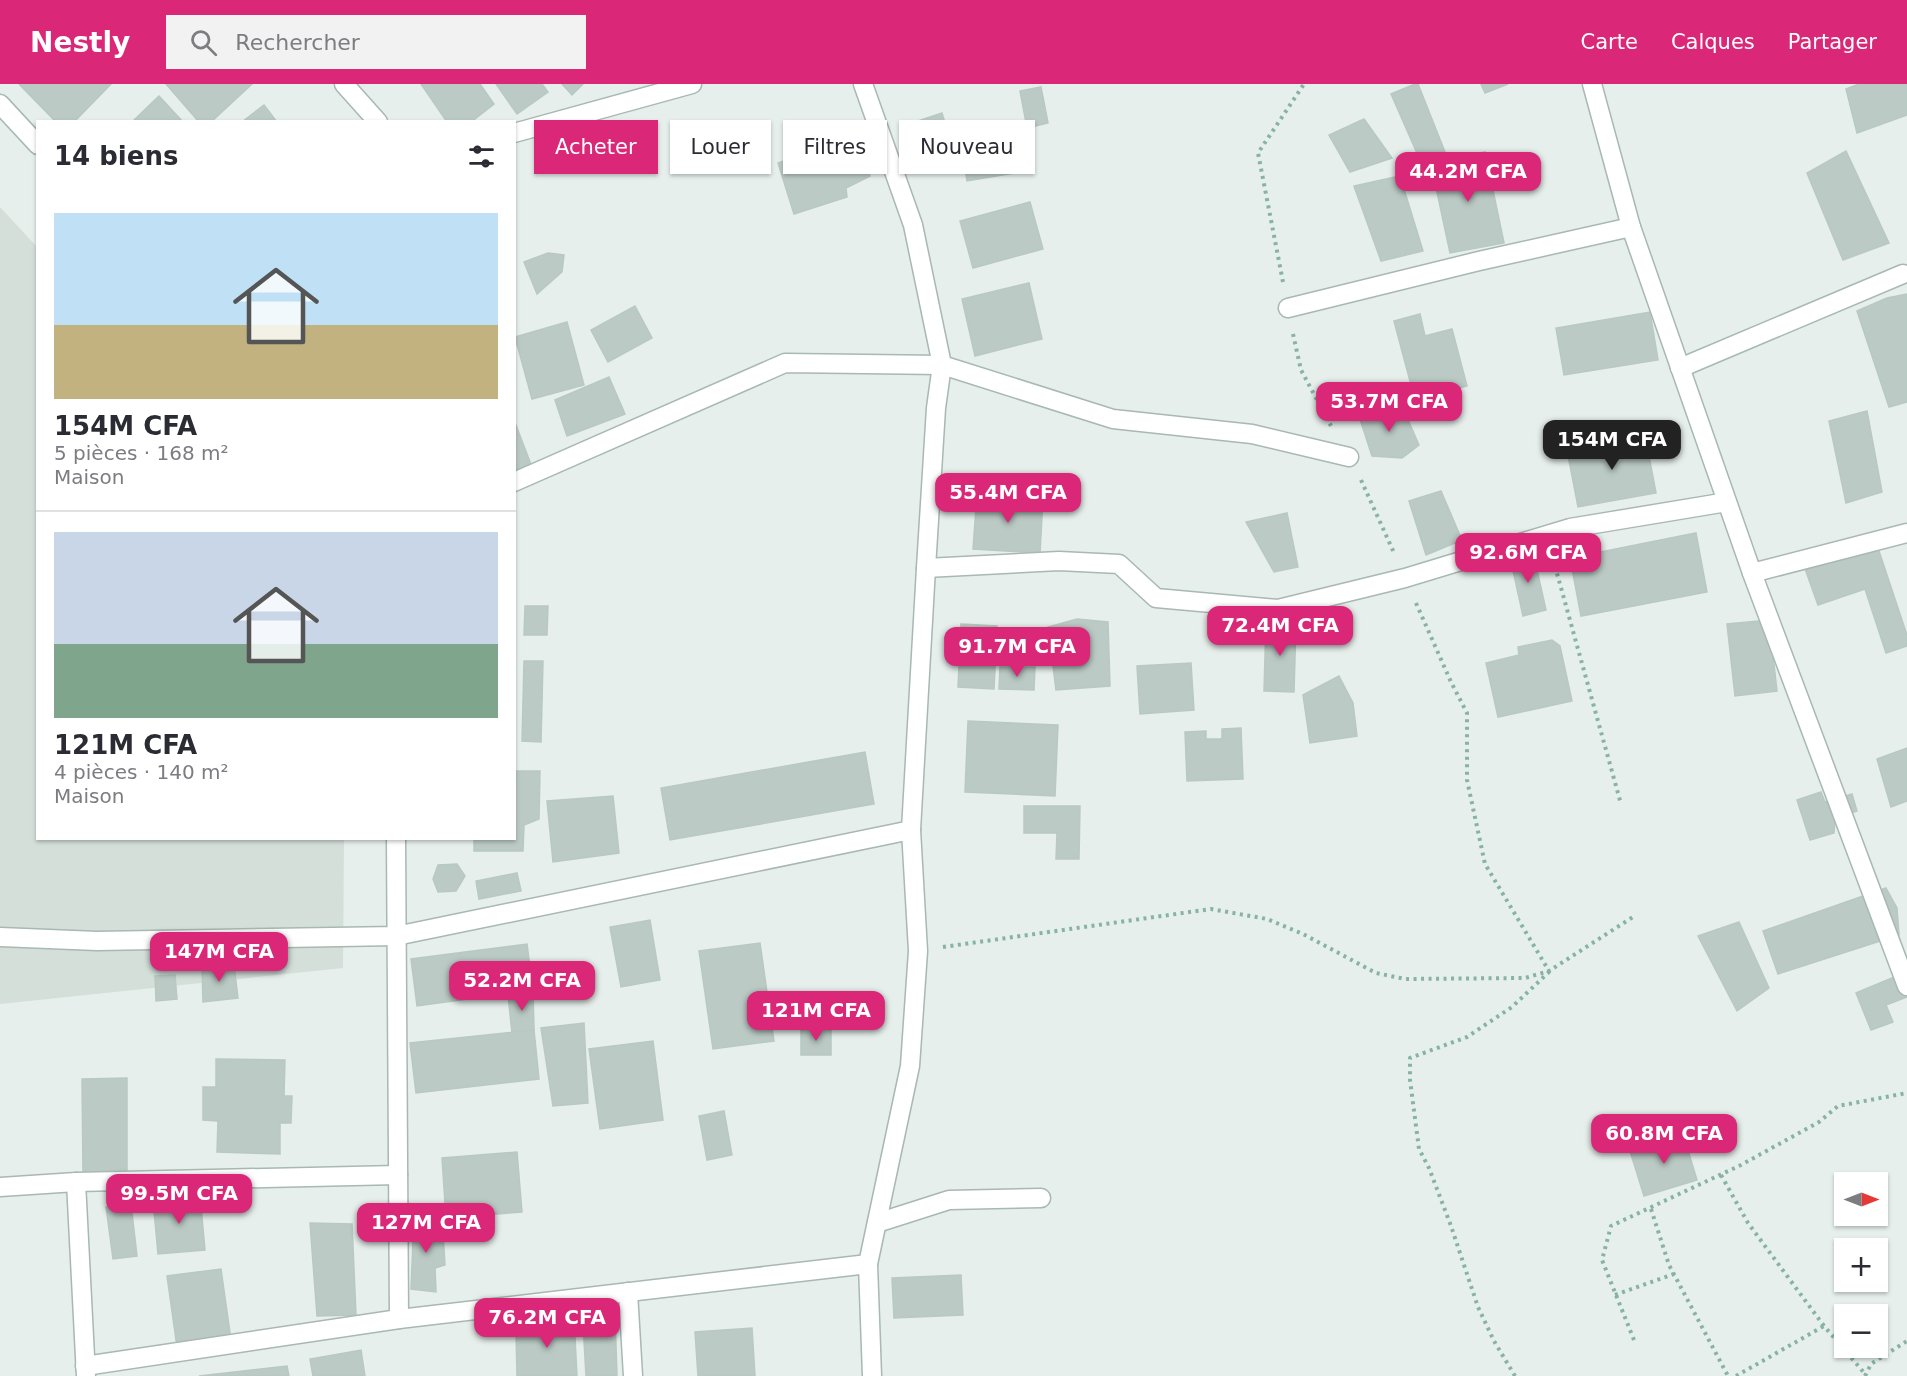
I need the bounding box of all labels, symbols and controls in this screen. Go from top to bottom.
search box [166,15,586,69]
text: Nestly [30,26,130,59]
icon: search [187,26,220,59]
text: Rechercher [235,30,360,55]
text: Carte [1581,30,1638,54]
text: Calques [1671,30,1755,54]
text: Partager [1788,30,1877,54]
chip: Acheter [534,120,658,174]
chip: Louer [670,120,771,174]
chip: Filtres [783,120,887,174]
chip: Nouveau [899,120,1035,174]
icon: filters [465,140,498,173]
text: 14 biens [54,141,178,171]
pin: 44.2M CFA [1399,152,1537,203]
text: 44.2M CFA [1409,159,1527,183]
icon: home [222,252,330,360]
pin: 53.7M CFA [1320,382,1458,433]
text: 53.7M CFA [1330,389,1448,413]
text: 154M CFA [54,411,197,441]
pin: 154M CFA [1550,420,1674,471]
text: 154M CFA [1557,427,1667,451]
text: 5 pièces · 168 m² [54,441,228,465]
text: Maison [54,465,124,489]
pin: 55.4M CFA [939,473,1077,524]
text: 55.4M CFA [949,480,1067,504]
pin: 92.6M CFA [1459,533,1597,584]
text: 92.6M CFA [1469,540,1587,564]
icon: home [222,571,330,679]
pin: 72.4M CFA [1211,606,1349,657]
text: 72.4M CFA [1221,613,1339,637]
pin: 91.7M CFA [948,627,1086,678]
text: 91.7M CFA [958,634,1076,658]
text: 121M CFA [54,730,197,760]
text: 4 pièces · 140 m² [54,760,228,784]
text: Maison [54,784,124,808]
pin: 147M CFA [157,932,281,983]
text: 147M CFA [164,939,274,963]
pin: 52.2M CFA [453,961,591,1012]
text: 52.2M CFA [463,968,581,992]
pin: 121M CFA [754,991,878,1042]
text: 121M CFA [761,998,871,1022]
pin: 60.8M CFA [1595,1114,1733,1165]
text: 60.8M CFA [1605,1121,1723,1145]
north arrow [1834,1172,1888,1226]
map controls [1834,1172,1888,1358]
pin: 99.5M CFA [110,1174,248,1225]
text: 99.5M CFA [120,1181,238,1205]
pin: 127M CFA [364,1203,488,1254]
text: 127M CFA [371,1210,481,1234]
button: + [1834,1238,1888,1292]
pin: 76.2M CFA [478,1298,616,1349]
button: − [1834,1304,1888,1358]
text: 76.2M CFA [488,1305,606,1329]

